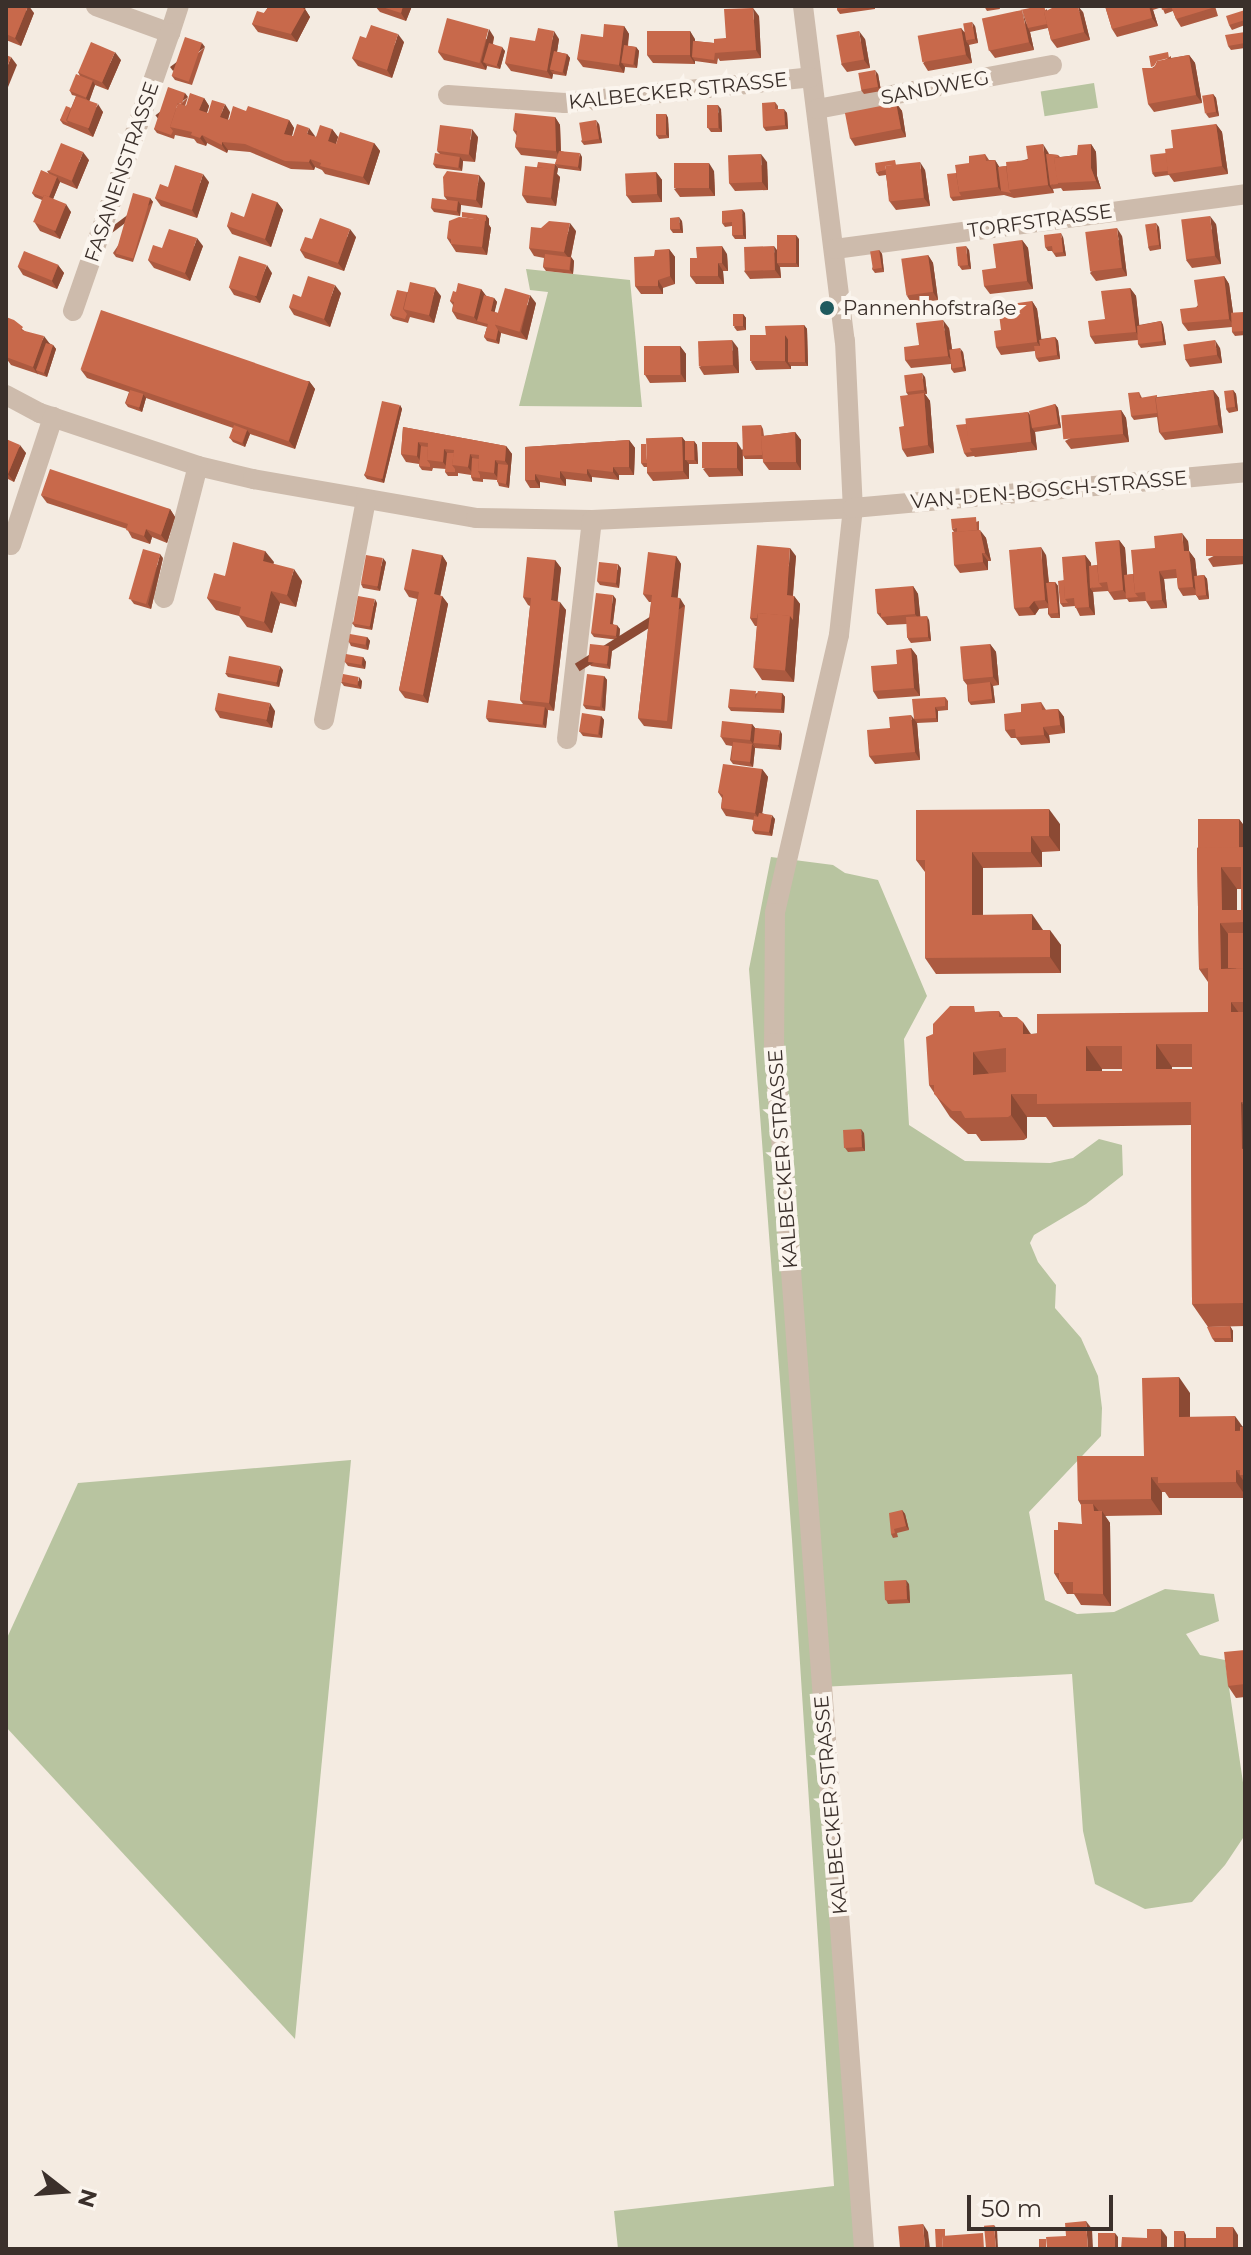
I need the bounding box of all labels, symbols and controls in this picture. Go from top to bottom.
street label: SANDWEG [879,66,991,110]
street label: KALBECKER STRASSE [567,68,789,114]
street label: FASANENSTRASSE [80,79,164,265]
street label: TORFSTRASSE [966,199,1114,243]
place label: Pannenhofstraße [843,296,1017,320]
marker: Pannenhofstraße [818,299,836,317]
street label: VAN-DEN-BOSCH-STRASSE [910,466,1188,514]
street label: KALBECKER STRASSE [763,1048,803,1270]
street label: KALBECKER STRASSE [809,1694,853,1916]
north arrow [24,2151,104,2231]
scale bar [971,2179,1117,2229]
text: N [72,2186,103,2211]
text: 50 m [981,2194,1042,2223]

